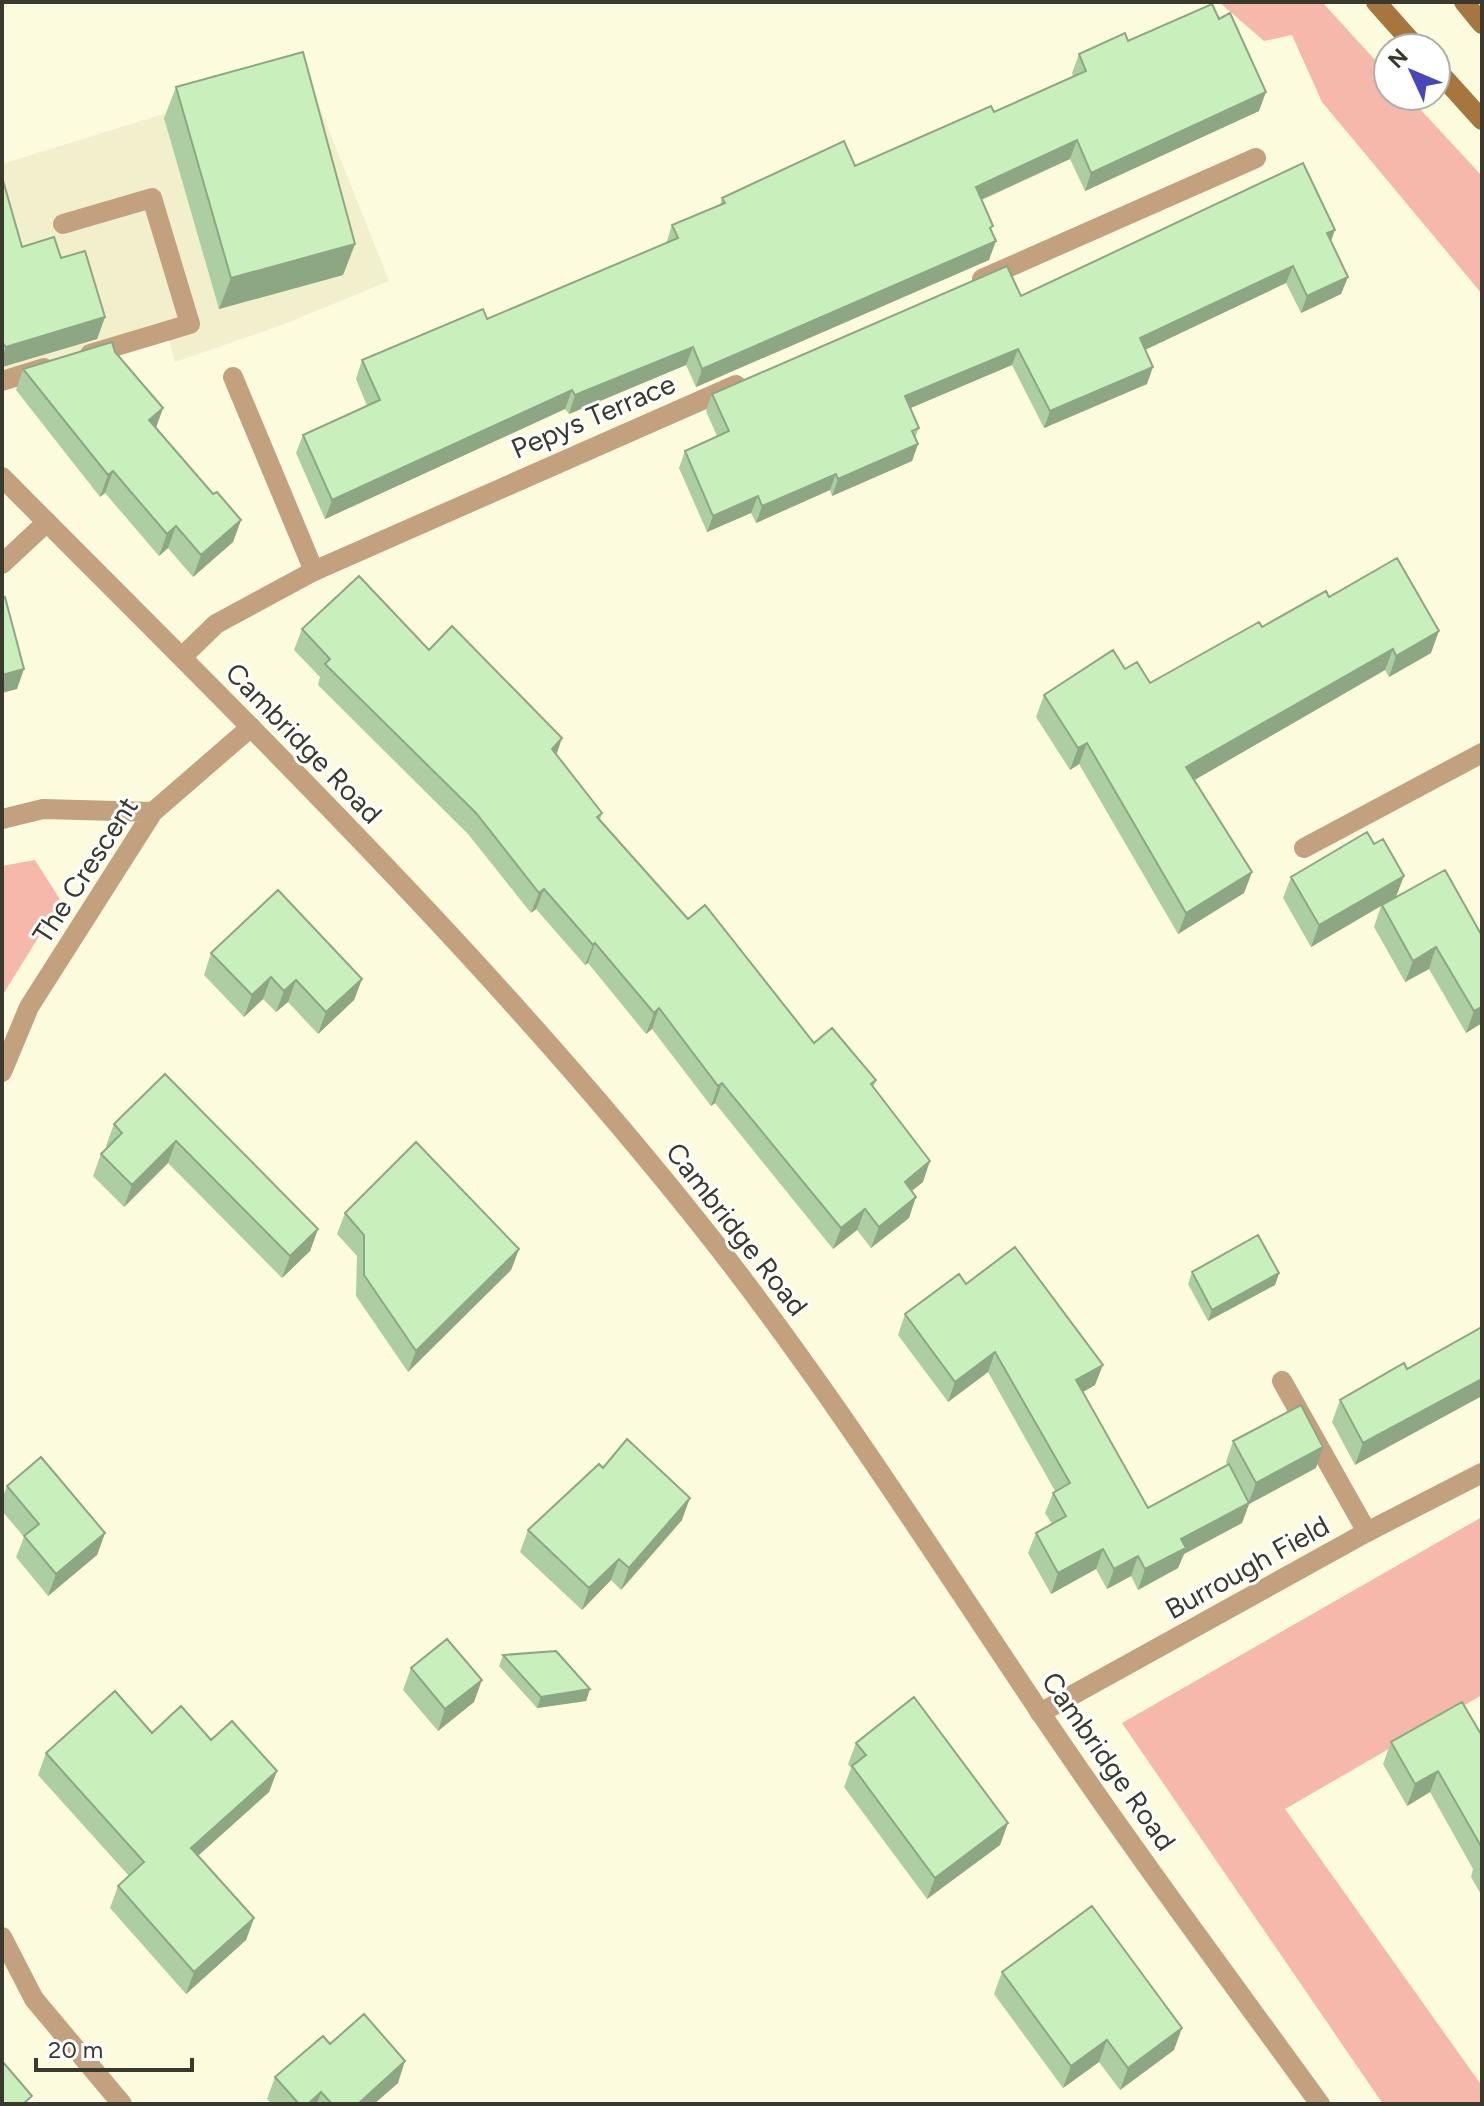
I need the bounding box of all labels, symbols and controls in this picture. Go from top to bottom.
north arrow [1372,32,1452,112]
text: N [1382,43,1414,74]
street label: Pepys Terrace [506,366,680,466]
street label: Cambridge Road [219,656,389,830]
street label: The Crescent [25,790,145,950]
street label: Cambridge Road [659,1136,815,1322]
street label: Burrough Field [1159,1508,1335,1626]
street label: Cambridge Road [1035,1665,1183,1857]
scale bar [36,2022,192,2072]
text: 20 m [48,2035,103,2064]

